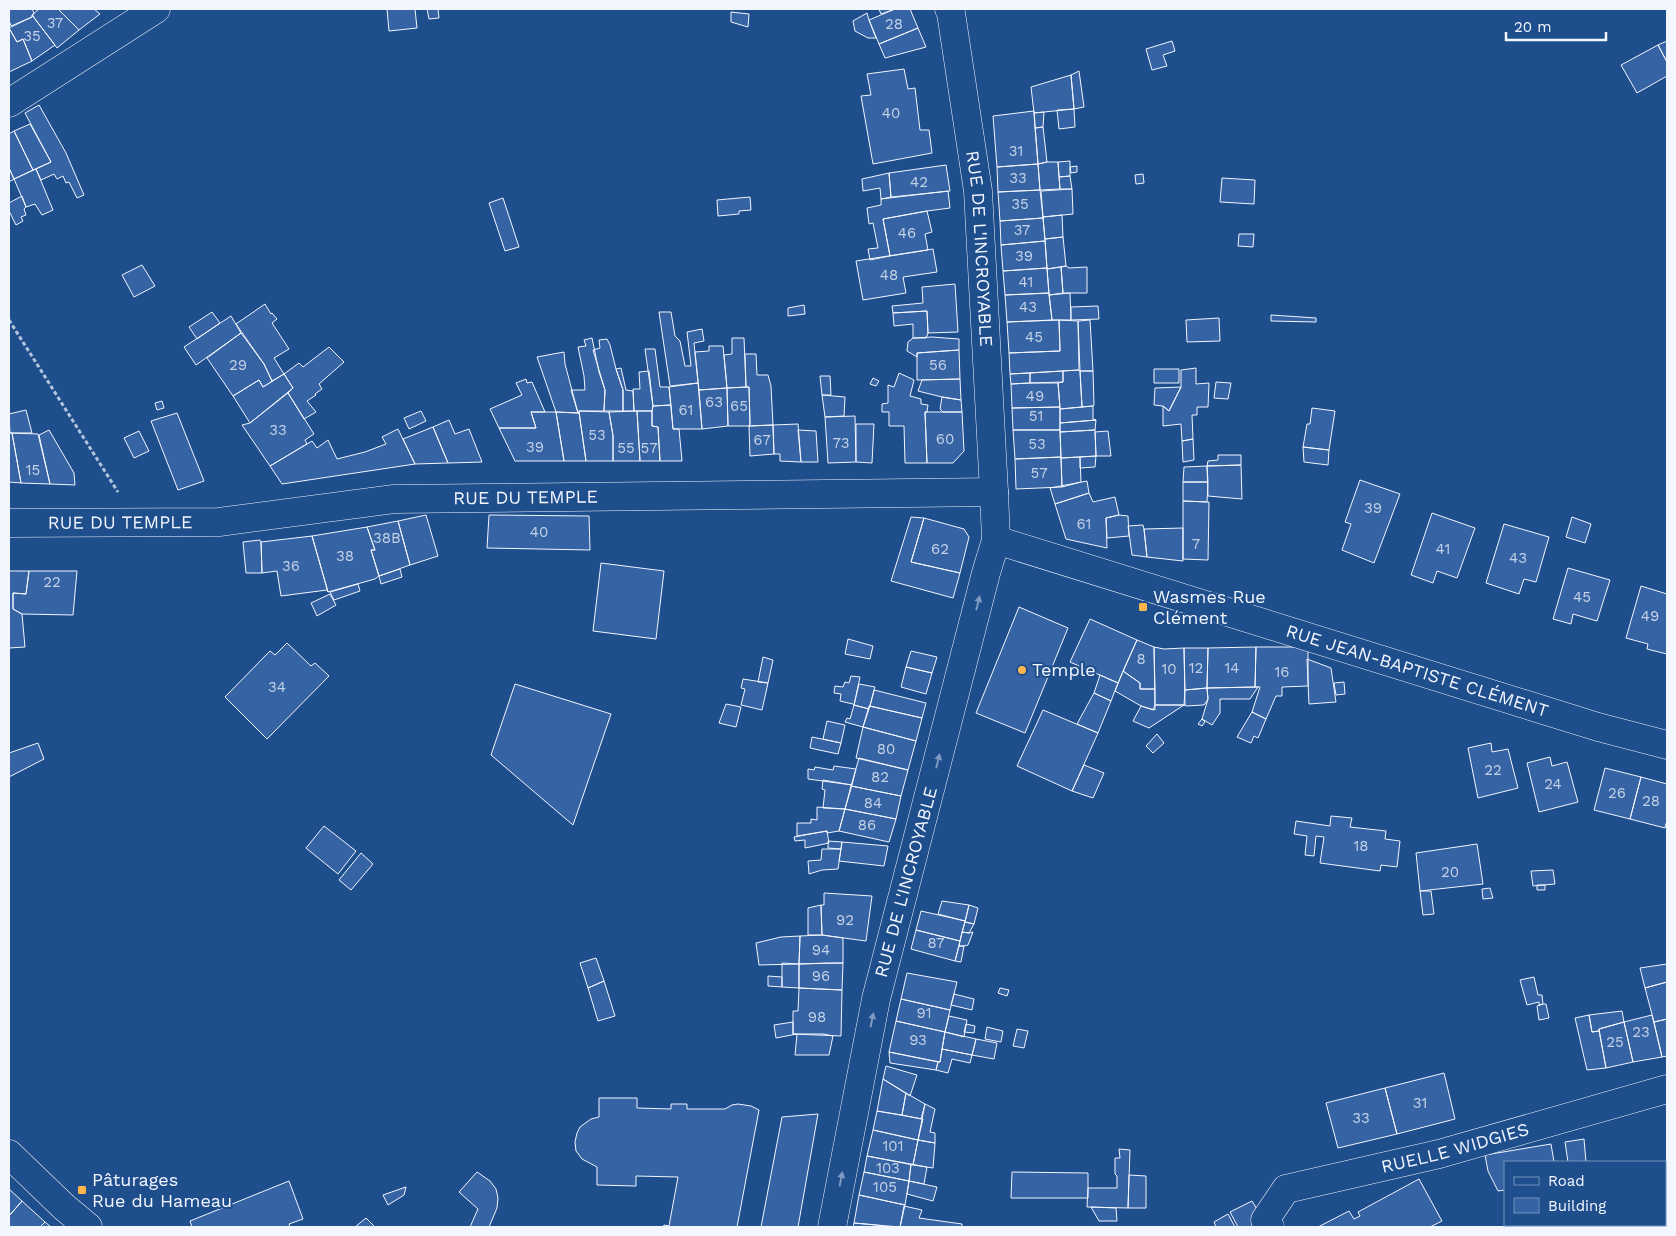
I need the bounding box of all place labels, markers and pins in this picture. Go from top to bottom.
place label: Wasmes Rue Clément [1153,586,1266,628]
marker: Wasmes Rue Clément [1137,601,1149,613]
place label: Temple [1032,659,1096,680]
marker: Temple [1016,664,1028,676]
place label: Pâturages Rue du Hameau [92,1169,232,1211]
marker: Pâturages Rue du Hameau [76,1184,88,1196]

